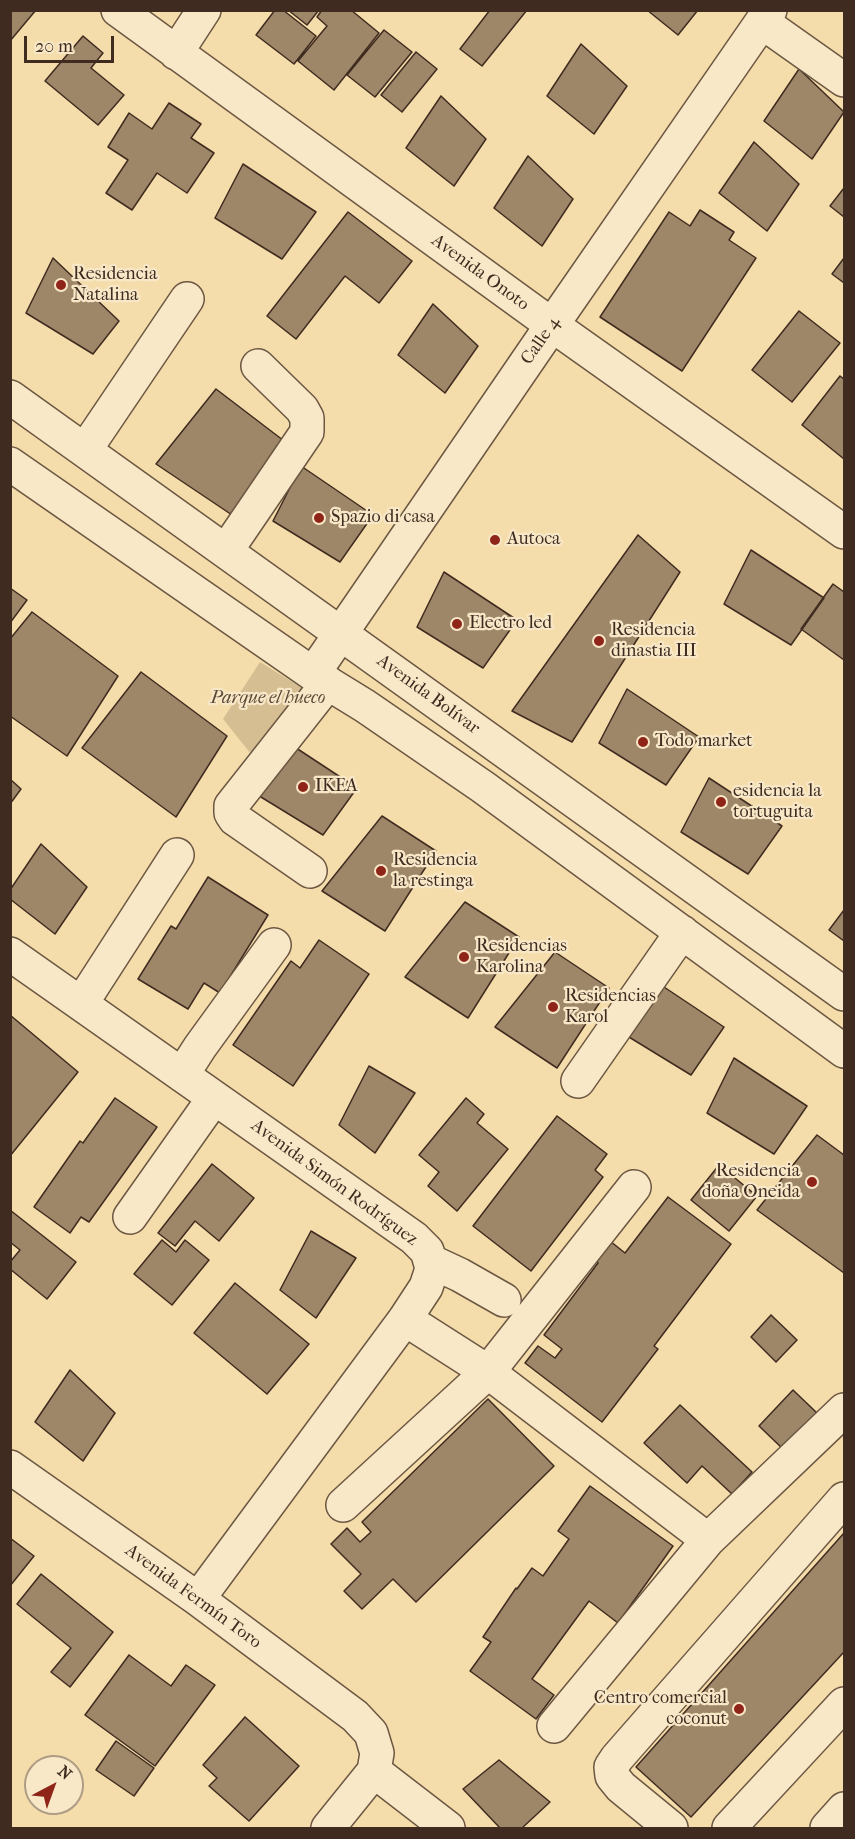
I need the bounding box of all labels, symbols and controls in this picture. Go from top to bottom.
scale bar [27,24,117,62]
text: 20 m [35,36,73,57]
street label: Avenida Onoto [427,230,533,316]
place label: Residencia Natalina [73,264,157,306]
marker: Residencia Natalina [54,278,68,292]
street label: Calle 4 [517,313,565,369]
place label: Spazio di casa [331,507,435,529]
marker: Spazio di casa [312,511,326,525]
place label: Autoca [507,529,560,551]
marker: Autoca [488,533,502,547]
place label: Electro led [469,613,552,635]
marker: Electro led [450,617,464,631]
place label: Residencia dinastia III [611,620,697,662]
marker: Residencia dinastia III [592,634,606,648]
street label: Avenida Bolívar [372,650,484,740]
park label: Parque el hueco [211,688,325,710]
place label: Todo market [655,731,752,753]
marker: Todo market [636,735,650,749]
place label: IKEA [315,776,358,798]
marker: IKEA [296,780,310,794]
place label: esidencia la tortuguita [733,781,822,824]
marker: esidencia la tortuguita [714,795,728,809]
place label: Residencia la restinga [393,850,477,892]
marker: Residencia la restinga [374,864,388,878]
place label: Residencias Karolina [476,936,567,978]
marker: Residencias Karolina [457,950,471,964]
place label: Residencias Karol [565,986,656,1028]
marker: Residencias Karol [546,1000,560,1014]
street label: Avenida Simón Rodríguez [246,1115,422,1251]
place label: Residencia doña Oneida [702,1161,800,1204]
marker: Residencia doña Oneida [805,1175,819,1189]
street label: Avenida Fermín Toro [121,1540,265,1654]
place label: Centro comercial coconut [594,1688,727,1730]
marker: Centro comercial coconut [732,1702,746,1716]
north arrow [24,1755,84,1815]
text: N [54,1761,76,1784]

